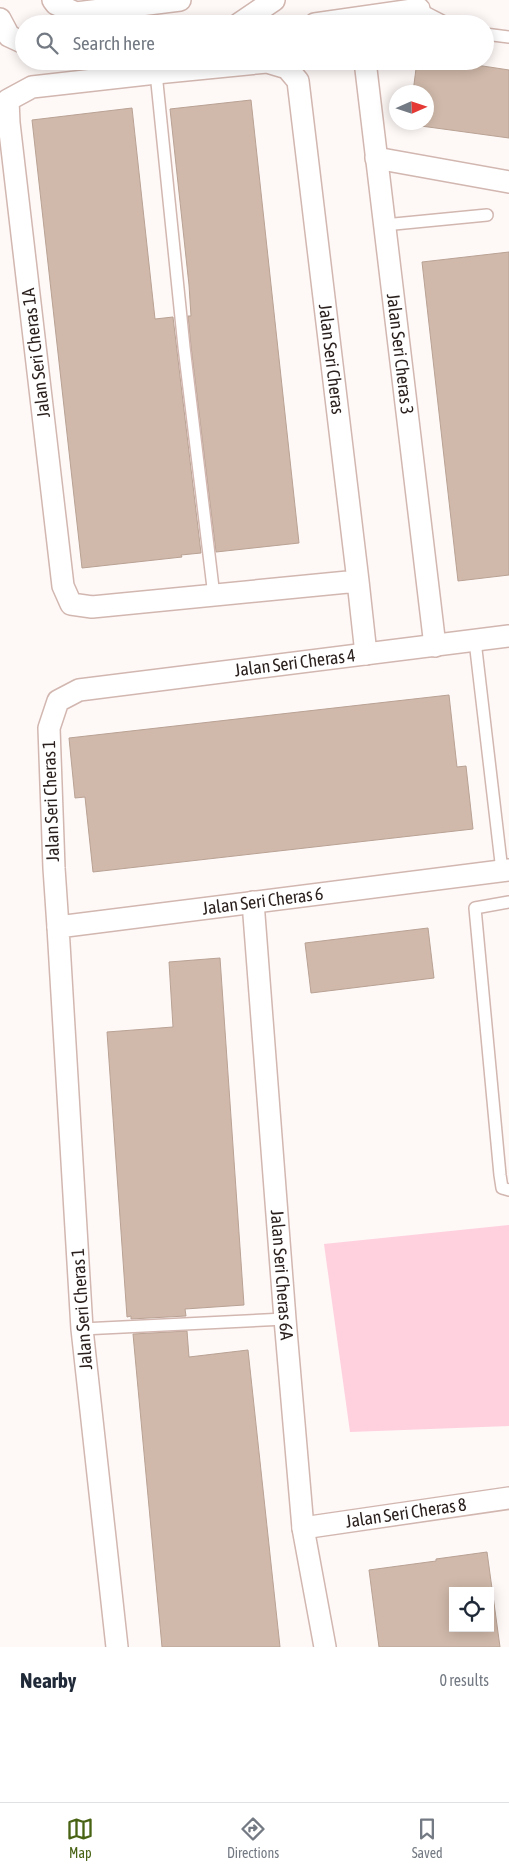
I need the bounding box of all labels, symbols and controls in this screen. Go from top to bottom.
search box [15,15,494,70]
icon: search [33,29,61,57]
text: Search here [73,32,155,54]
north arrow [389,85,434,130]
street label: Jalan Seri Cheras 1A [17,287,54,419]
street label: Jalan Seri Cheras 3 [383,292,418,416]
street label: Jalan Seri Cheras [315,303,349,415]
street label: Jalan Seri Cheras 4 [233,644,357,680]
street label: Jalan Seri Cheras 1 [38,740,63,862]
street label: Jalan Seri Cheras 6 [201,883,324,919]
street label: Jalan Seri Cheras 6A [267,1209,298,1341]
street label: Jalan Seri Cheras 1 [67,1248,96,1370]
street label: Jalan Seri Cheras 8 [344,1493,468,1532]
map controls [449,1587,494,1632]
button: locate [449,1587,494,1632]
text: Nearby [20,1668,76,1692]
text: 0 results [439,1671,489,1689]
tab: Map [66,1815,94,1861]
tab: Directions [227,1815,279,1861]
tab: Saved [412,1815,443,1861]

